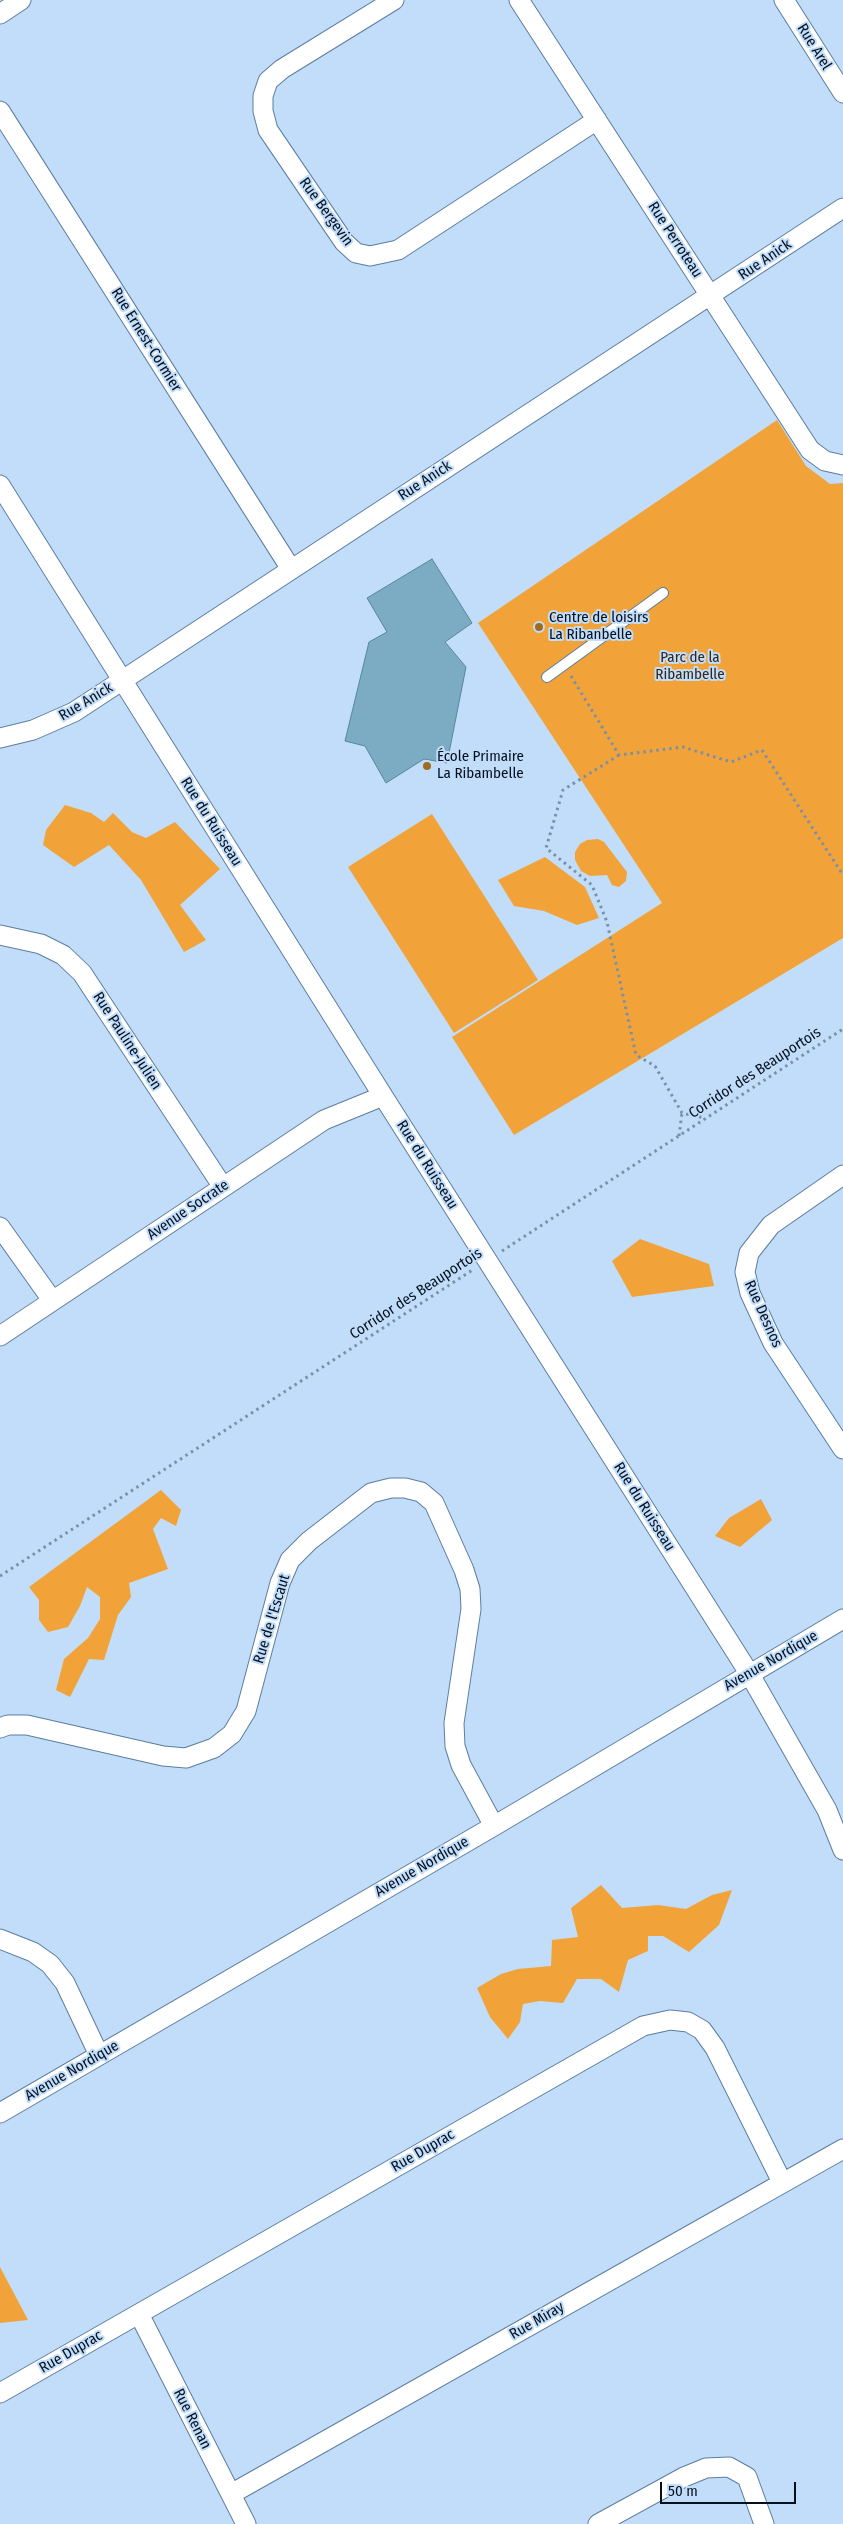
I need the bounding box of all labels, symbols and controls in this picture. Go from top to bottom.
street label: Rue Arel [793,21,835,73]
street label: Rue Bergevin [295,174,357,250]
street label: Rue Perroteau [644,199,706,281]
street label: Rue Anick [735,236,795,284]
street label: Rue Ernest-Cormier [107,285,185,395]
street label: Rue Anick [395,457,455,505]
place label: Centre de loisirs La Ribanbelle [549,609,648,644]
marker: Centre de loisirs La Ribanbelle [533,621,545,633]
park label: Parc de la Ribambelle [655,649,725,684]
street label: Rue Anick [56,679,116,725]
place label: École Primaire La Ribambelle [437,748,524,783]
marker: École Primaire La Ribambelle [421,760,433,772]
street label: Rue du Ruisseau [177,774,245,870]
street label: Rue Pauline-Julien [89,989,165,1093]
street label: Corridor des Beauportois [685,1023,825,1123]
street label: Rue du Ruisseau [393,1117,461,1213]
street label: Avenue Socrate [144,1176,232,1244]
street label: Corridor des Beauportois [346,1244,486,1344]
street label: Rue Desnos [740,1278,786,1350]
street label: Rue du Ruisseau [610,1459,678,1555]
street label: Rue de l'Escaut [250,1572,294,1666]
street label: Avenue Nordique [721,1627,821,1695]
street label: Avenue Nordique [372,1833,472,1901]
street label: Avenue Nordique [22,2037,122,2105]
street label: Rue Duprac [388,2126,458,2176]
street label: Rue Miray [507,2298,567,2344]
street label: Rue Duprac [36,2327,106,2377]
street label: Rue Renan [169,2386,215,2452]
scale bar [663,2472,799,2504]
text: 50 m [668,2482,698,2500]

